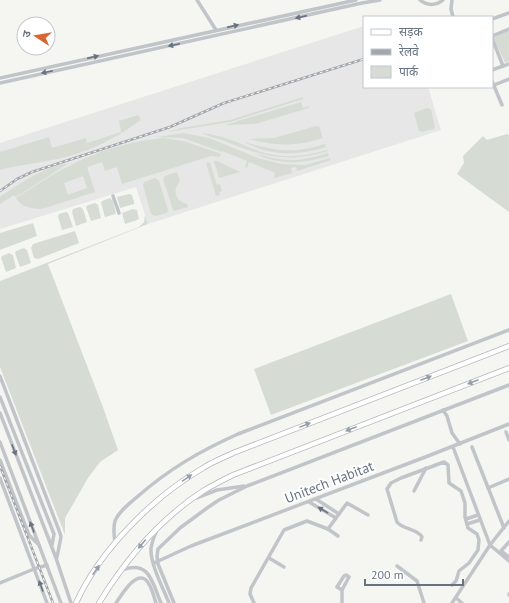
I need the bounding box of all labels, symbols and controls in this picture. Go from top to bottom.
one-way arrow [295,14,307,20]
north arrow [16,16,56,56]
legend [363,16,493,88]
one-way arrow [227,23,240,29]
text: सड़क [399,24,424,39]
text: उ [19,29,34,39]
one-way arrow [168,42,180,48]
text: रेलवे [399,44,419,59]
one-way arrow [87,53,99,59]
text: पार्क [399,64,419,79]
one-way arrow [41,70,53,76]
one-way arrow [421,374,433,380]
one-way arrow [466,380,478,386]
one-way arrow [300,422,312,428]
one-way arrow [345,426,357,432]
one-way arrow [12,444,18,456]
street label: Unitech Habitat [282,457,376,507]
one-way arrow [182,474,192,482]
one-way arrow [318,506,328,514]
one-way arrow [29,521,35,533]
one-way arrow [137,539,146,549]
scale bar [365,561,463,587]
one-way arrow [92,564,100,575]
text: 200 m [371,567,404,582]
one-way arrow [37,579,43,591]

